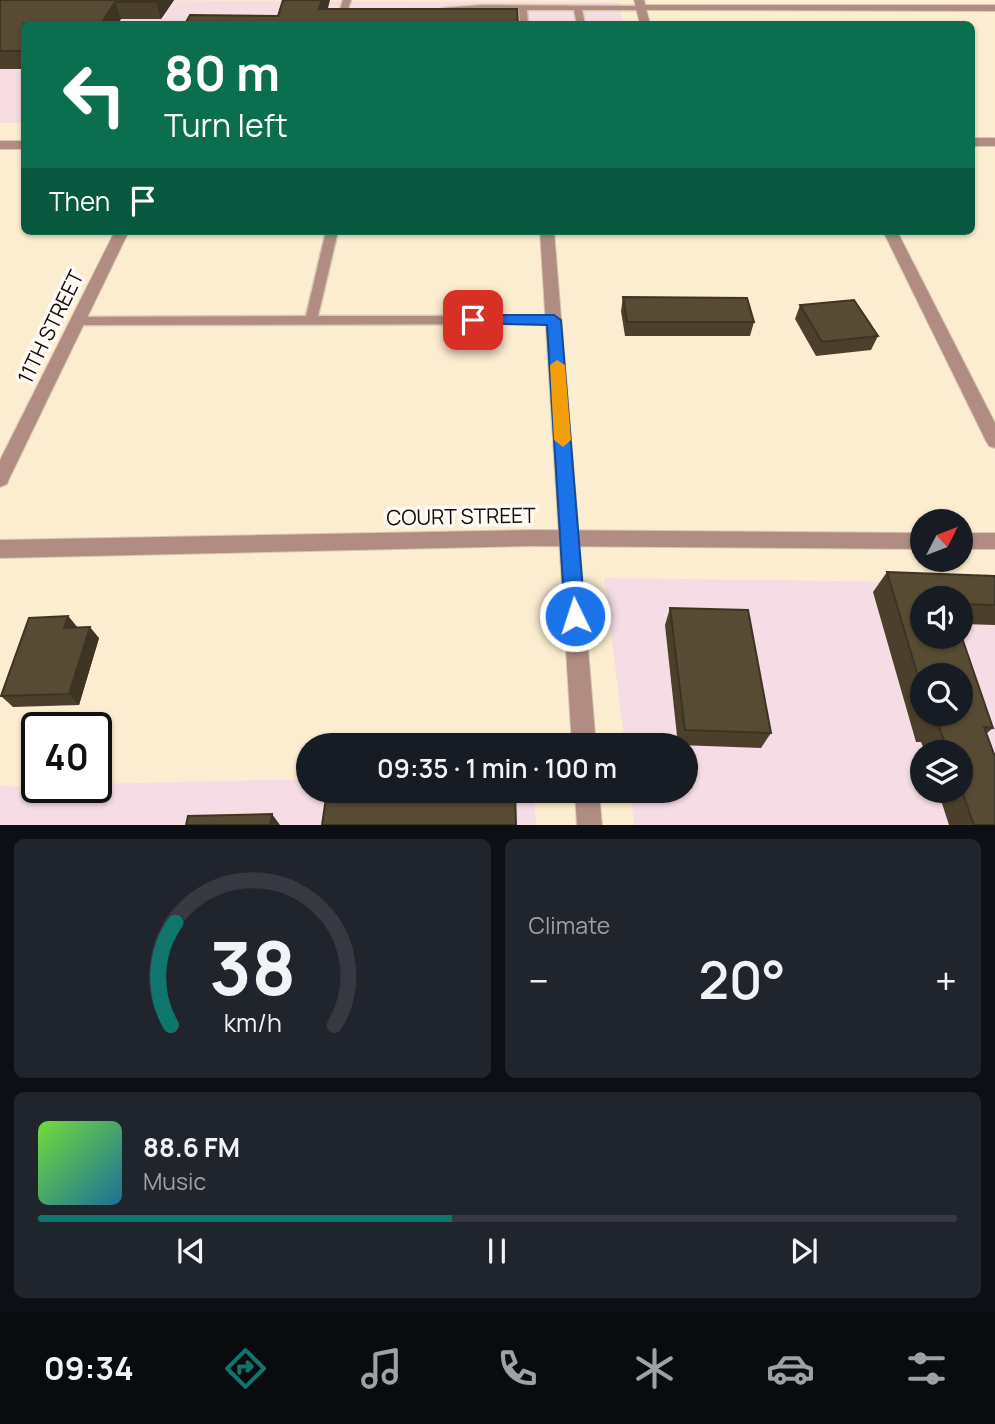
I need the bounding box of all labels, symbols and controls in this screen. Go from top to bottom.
text: 80 m [164,39,280,106]
icon: left [49,49,140,140]
text: Turn left [164,103,288,147]
icon: arrive [124,182,162,220]
text: Then [49,183,110,219]
street label: 11TH STREET [11,265,90,388]
pin [443,290,503,350]
icon: arrive [454,301,492,339]
street label: COURT STREET [386,501,536,531]
north arrow [910,509,973,572]
map controls [910,509,973,803]
position arrow [538,579,612,653]
button: sound [910,586,973,649]
button: search [910,663,973,726]
speed limit sign: 40 [21,712,112,803]
button: layers [910,740,973,803]
text: 09:35 · 1 min · 100 m [377,750,617,786]
text: Climate [529,909,610,941]
text: 38 [209,917,296,1017]
text: 20° [698,944,786,1015]
text: − [529,954,549,1006]
text: + [935,954,957,1006]
text: km/h [223,1004,281,1039]
text: 88.6 FM [143,1129,240,1165]
text: Music [143,1165,206,1197]
icon: previous [172,1232,210,1270]
icon: pause [478,1232,516,1270]
icon: next [785,1232,823,1270]
icon: directions [221,1344,270,1393]
icon: music [357,1344,406,1393]
icon: phone [493,1344,542,1393]
icon: climate [630,1344,679,1393]
icon: car [766,1344,815,1393]
icon: filters [902,1344,951,1393]
text: 09:34 [44,1346,134,1390]

